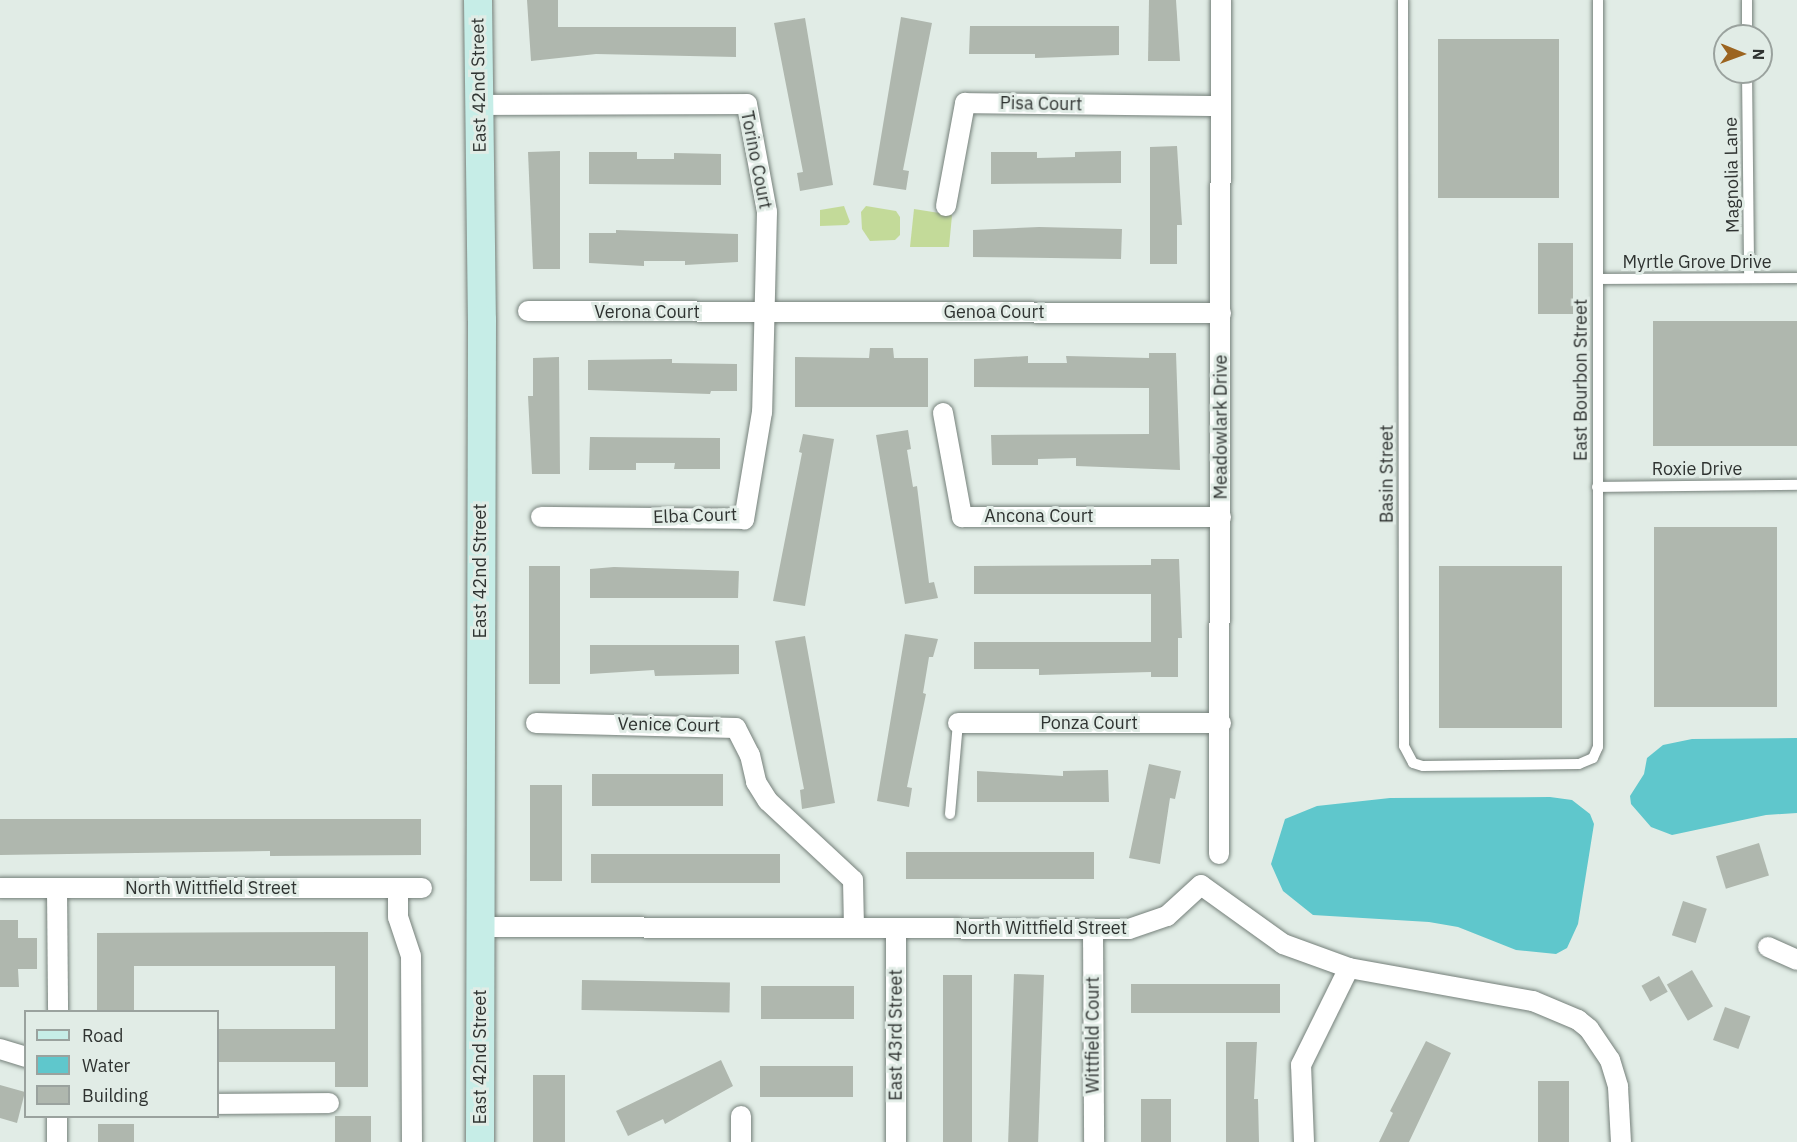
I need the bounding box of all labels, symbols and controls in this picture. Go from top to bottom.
street label: East 42nd Street [467,17,491,153]
north arrow [1713,24,1773,84]
text: N [1749,48,1769,60]
street label: Pisa Court [1000,92,1082,116]
street label: Torino Court [736,109,776,211]
street label: Magnolia Lane [1720,117,1744,233]
street label: Myrtle Grove Drive [1622,251,1772,273]
street label: East Bourbon Street [1570,299,1592,461]
street label: Verona Court [594,301,700,323]
street label: Genoa Court [943,301,1045,323]
street label: Meadowlark Drive [1210,355,1232,499]
street label: Basin Street [1376,425,1398,523]
street label: Roxie Drive [1652,458,1742,480]
street label: East 42nd Street [469,503,491,639]
street label: Elba Court [653,504,737,528]
street label: Ancona Court [984,505,1094,527]
street label: Ponza Court [1040,712,1138,734]
street label: Venice Court [618,713,720,737]
street label: North Wittfield Street [125,877,297,899]
street label: North Wittfield Street [955,917,1127,939]
street label: East 43rd Street [885,969,907,1101]
street label: Wittfield Court [1082,977,1104,1093]
street label: East 42nd Street [469,989,491,1125]
legend [24,1010,219,1118]
text: Road [82,1024,123,1047]
text: Water [82,1054,130,1077]
text: Building [82,1084,148,1107]

